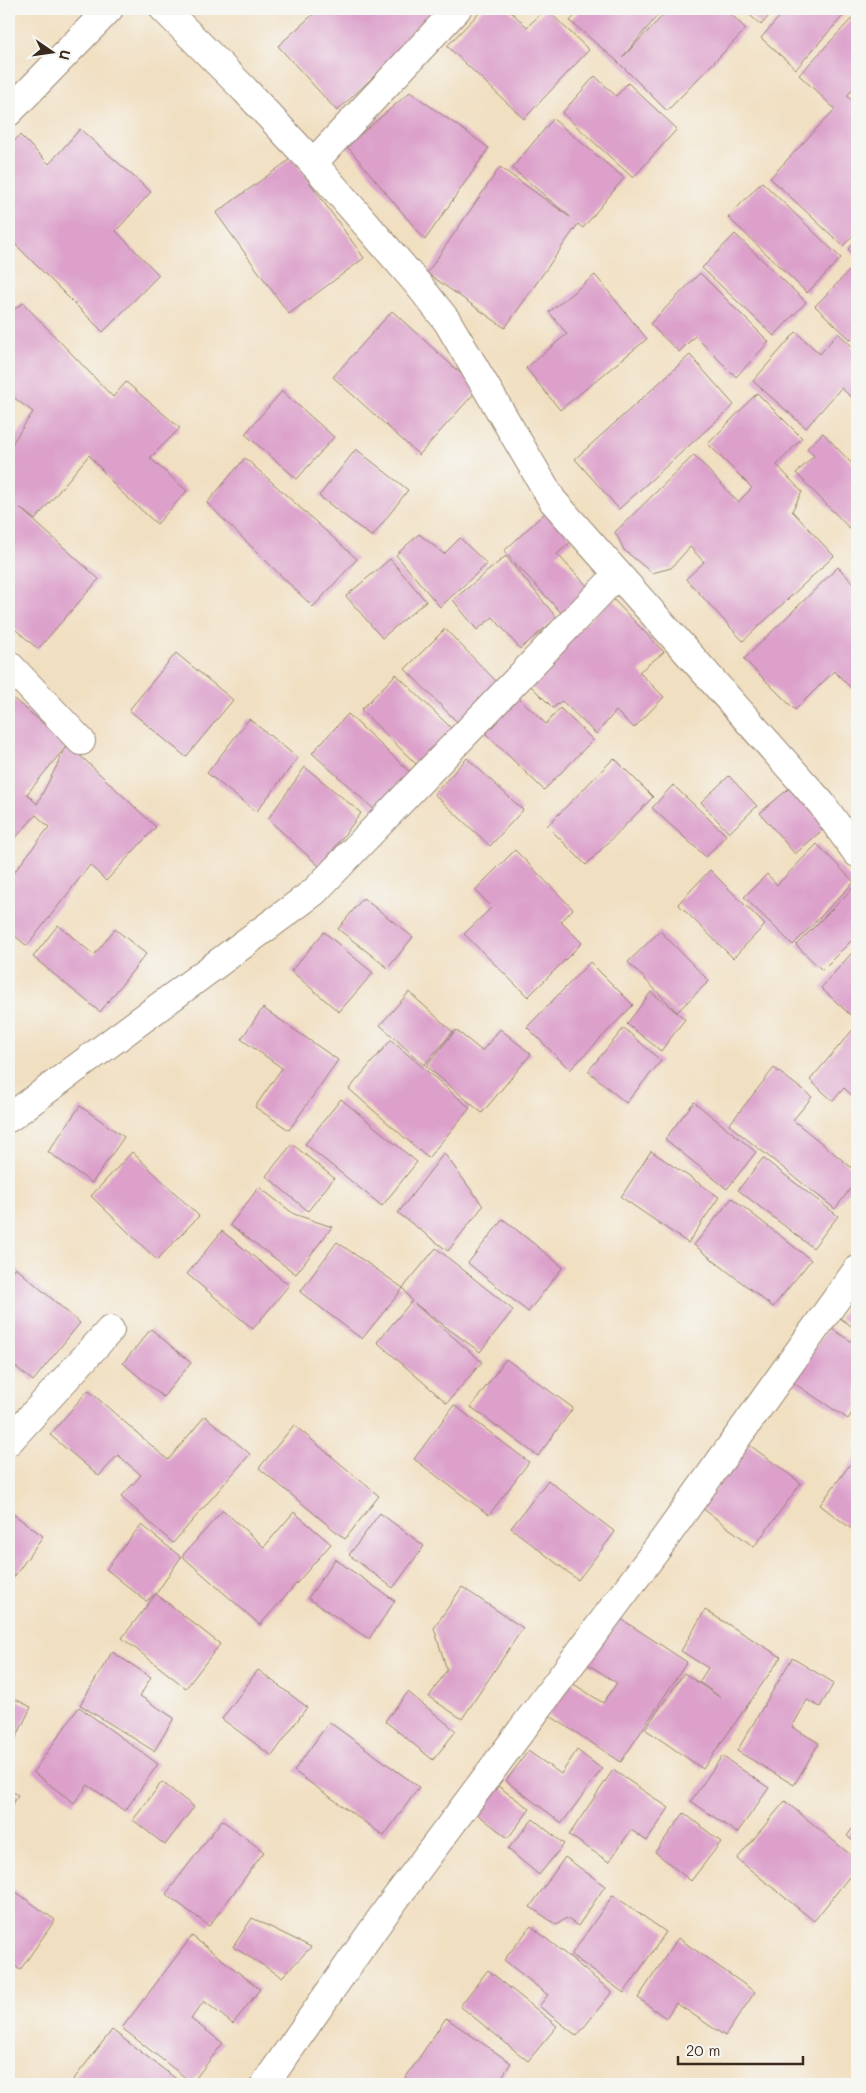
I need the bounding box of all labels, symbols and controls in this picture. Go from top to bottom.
north arrow [28,28,78,78]
text: U [55,48,76,62]
scale bar [678,2033,804,2065]
text: 20 m [686,2040,720,2060]

